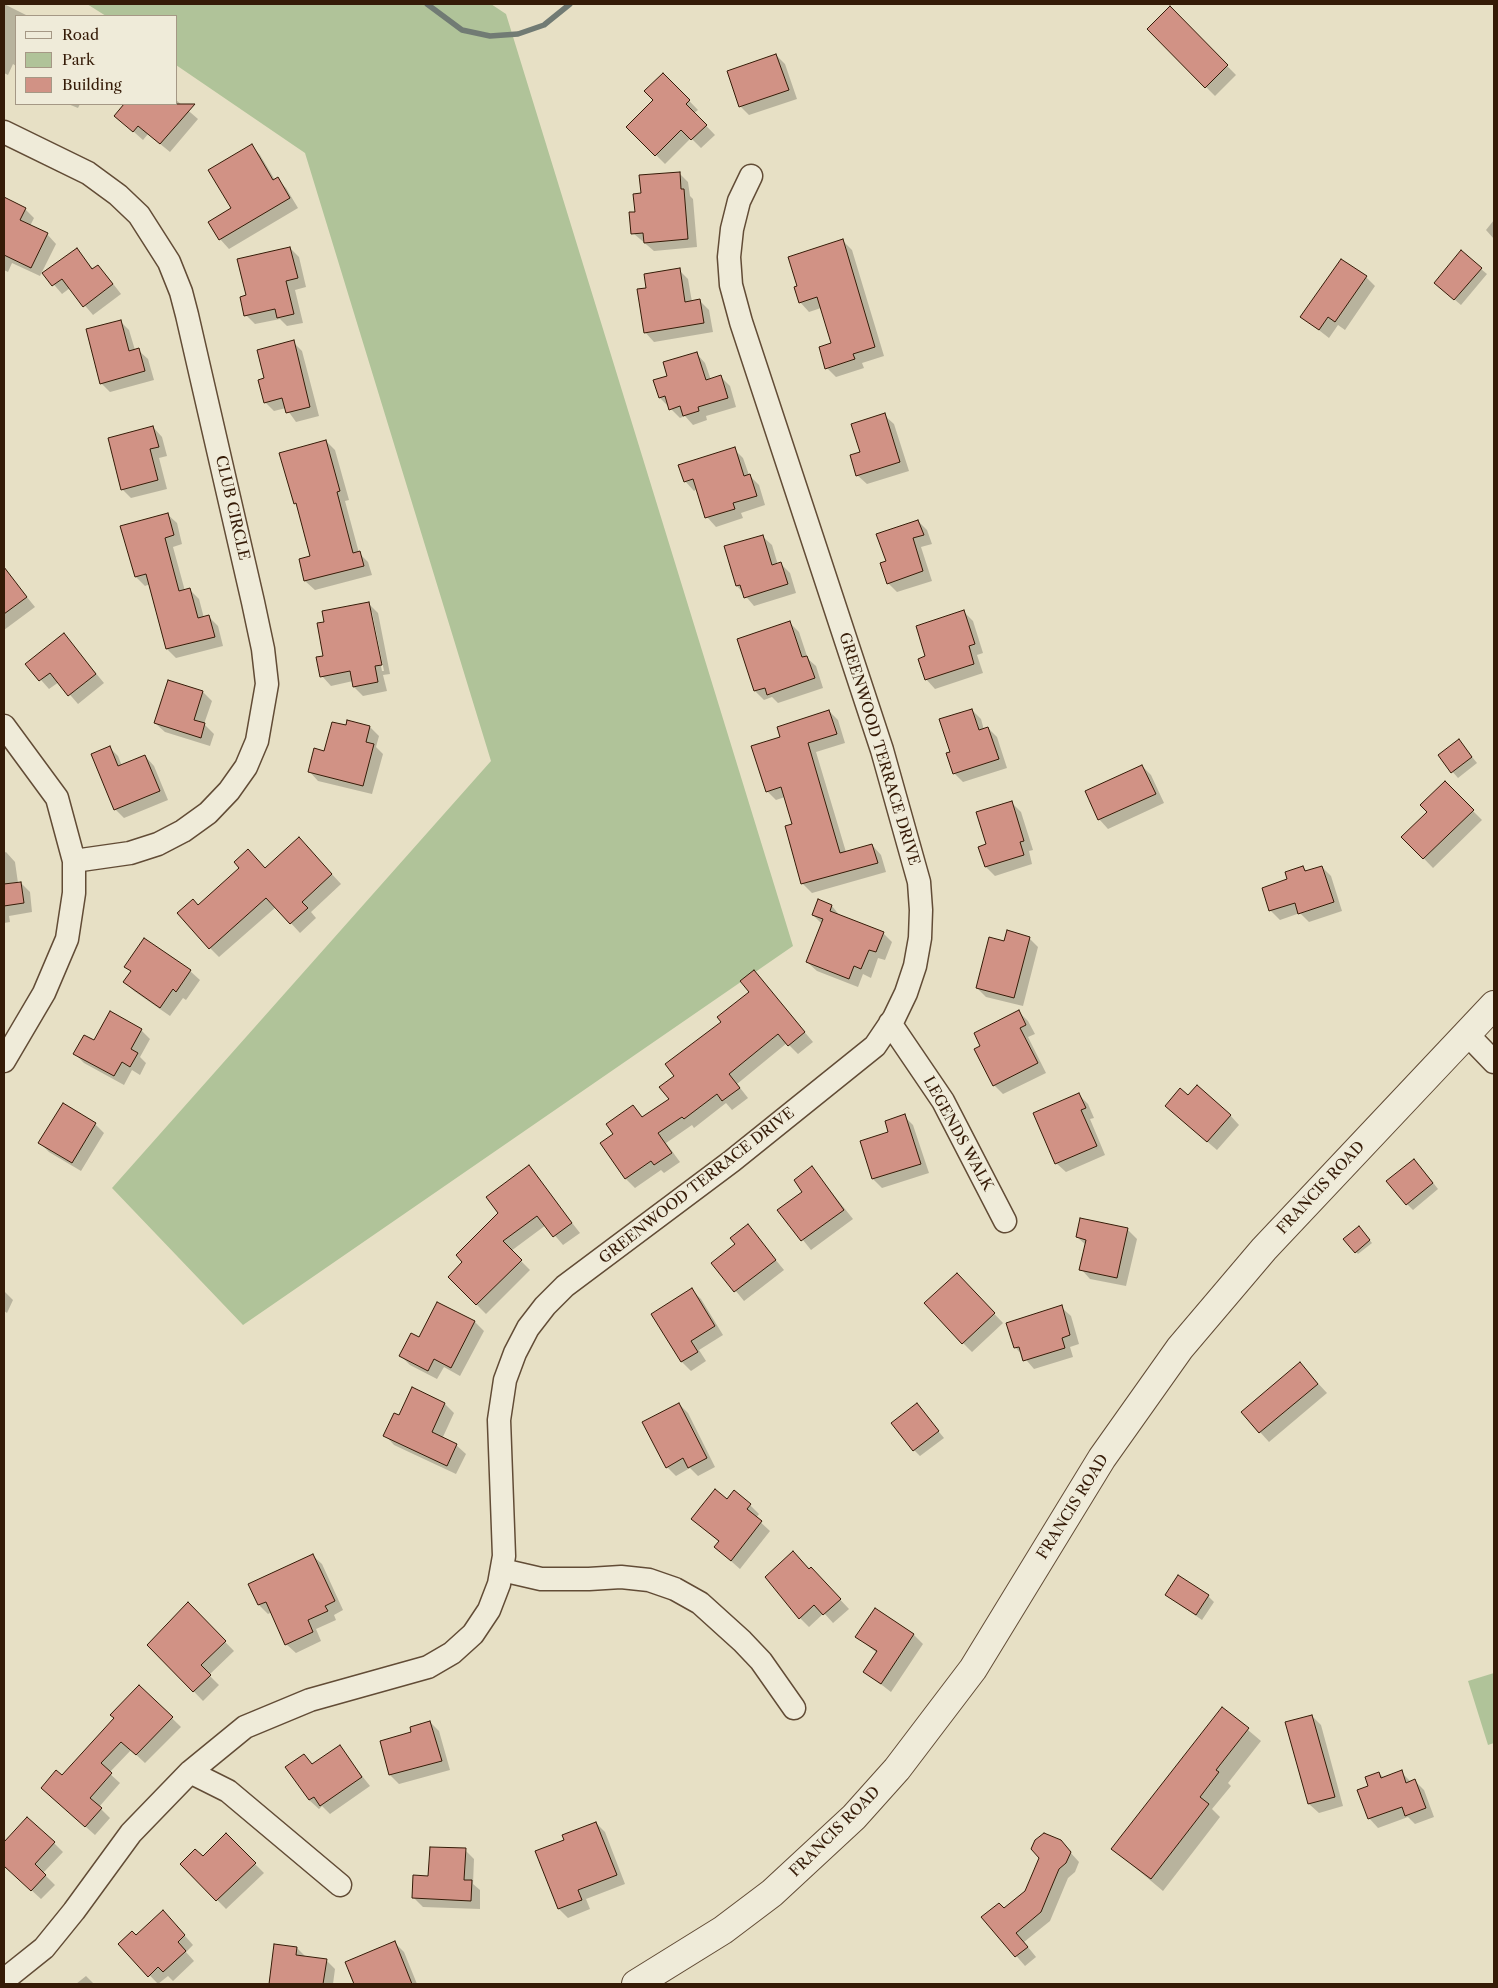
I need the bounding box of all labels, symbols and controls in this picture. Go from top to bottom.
legend [15,15,178,105]
text: Road [62,25,99,44]
text: Park [62,50,95,69]
text: Building [62,75,122,94]
street label: CLUB CIRCLE [211,454,253,562]
street label: GREENWOOD TERRACE DRIVE [835,630,923,868]
street label: LEGENDS WALK [919,1074,997,1194]
street label: GREENWOOD TERRACE DRIVE [596,1104,798,1268]
street label: FRANCIS ROAD [1273,1138,1369,1238]
street label: FRANCIS ROAD [1033,1451,1113,1563]
street label: FRANCIS ROAD [786,1783,884,1881]

